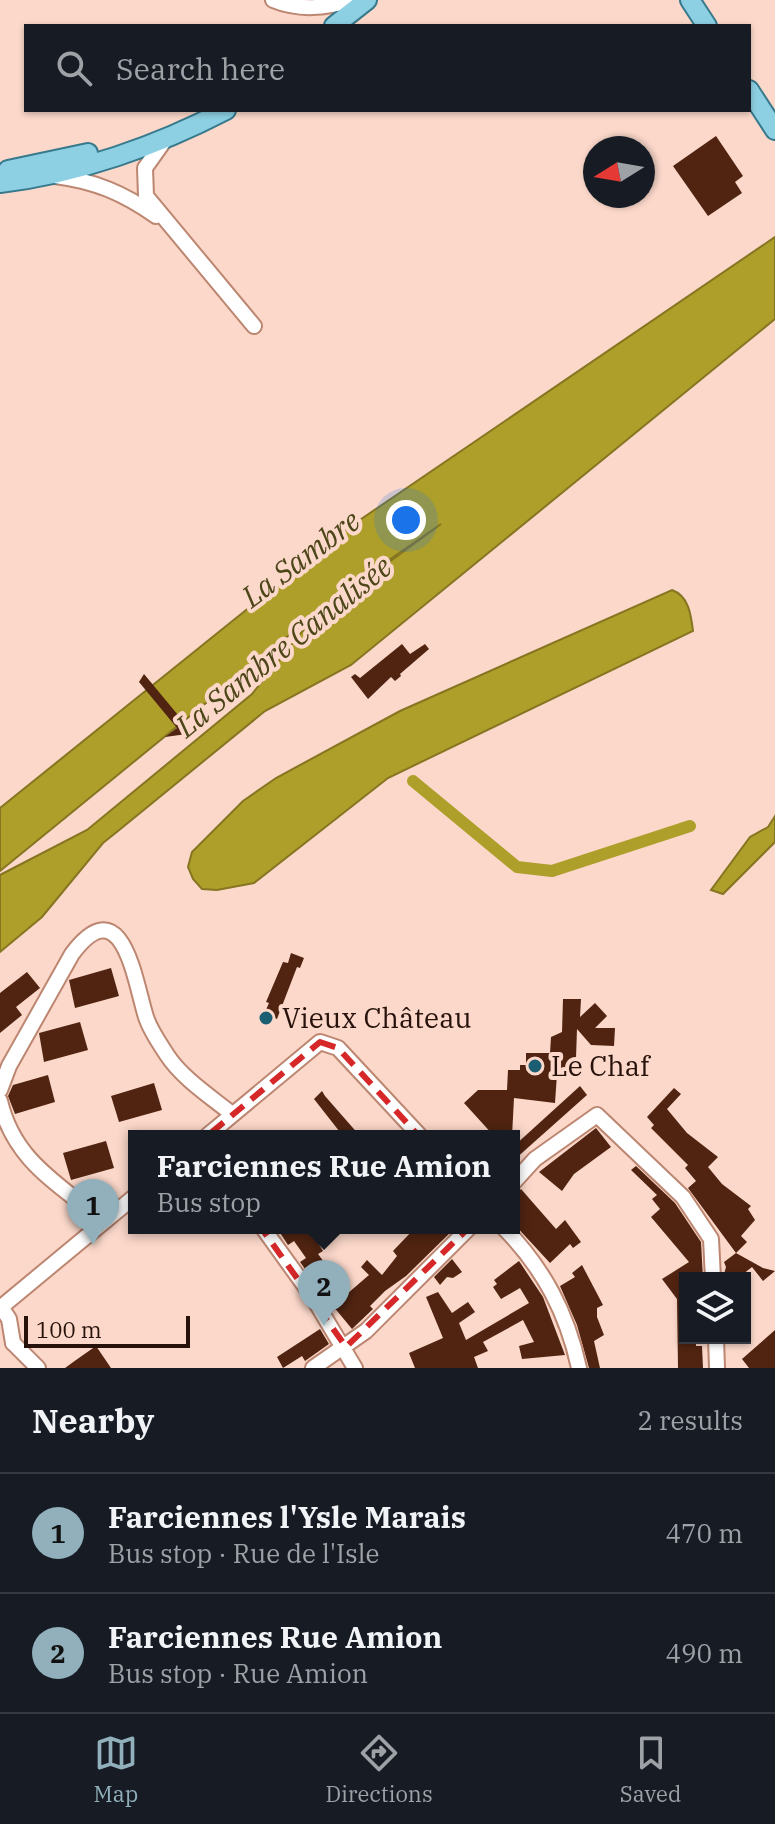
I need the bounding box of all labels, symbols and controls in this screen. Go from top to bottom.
search box [24,24,751,112]
icon: search [52,46,96,90]
text: Search here [116,49,285,88]
north arrow [583,136,655,208]
your location [386,500,426,540]
water label: La Sambre [232,501,367,616]
water label: La Sambre Canalisée [166,547,399,746]
place label: Vieux Château [282,999,472,1036]
marker: Vieux Château [257,1009,275,1027]
place label: Le Chaf [551,1047,652,1084]
marker: Le Chaf [526,1057,544,1075]
popup [128,1130,520,1234]
text: Farciennes Rue Amion [157,1146,491,1185]
pin: 1 [67,1179,119,1245]
text: Bus stop [157,1185,261,1219]
pin: 2 [298,1260,350,1326]
map controls [679,1272,751,1344]
button: layers [679,1272,751,1344]
scale bar [24,1312,190,1348]
text: 100 m [36,1315,102,1344]
text: Nearby [32,1398,154,1442]
text: 2 results [637,1403,743,1437]
text: Farciennes l'Ysle Marais [108,1497,466,1536]
text: 1 [50,1516,66,1550]
text: 470 m [665,1516,743,1550]
text: Bus stop · Rue de l'Isle [108,1536,379,1570]
text: Farciennes Rue Amion [108,1617,442,1656]
text: 2 [50,1636,66,1670]
text: 490 m [665,1636,743,1670]
text: Bus stop · Rue Amion [108,1656,368,1690]
tab: Map [94,1731,138,1808]
tab: Directions [325,1731,433,1808]
tab: Saved [620,1731,681,1808]

